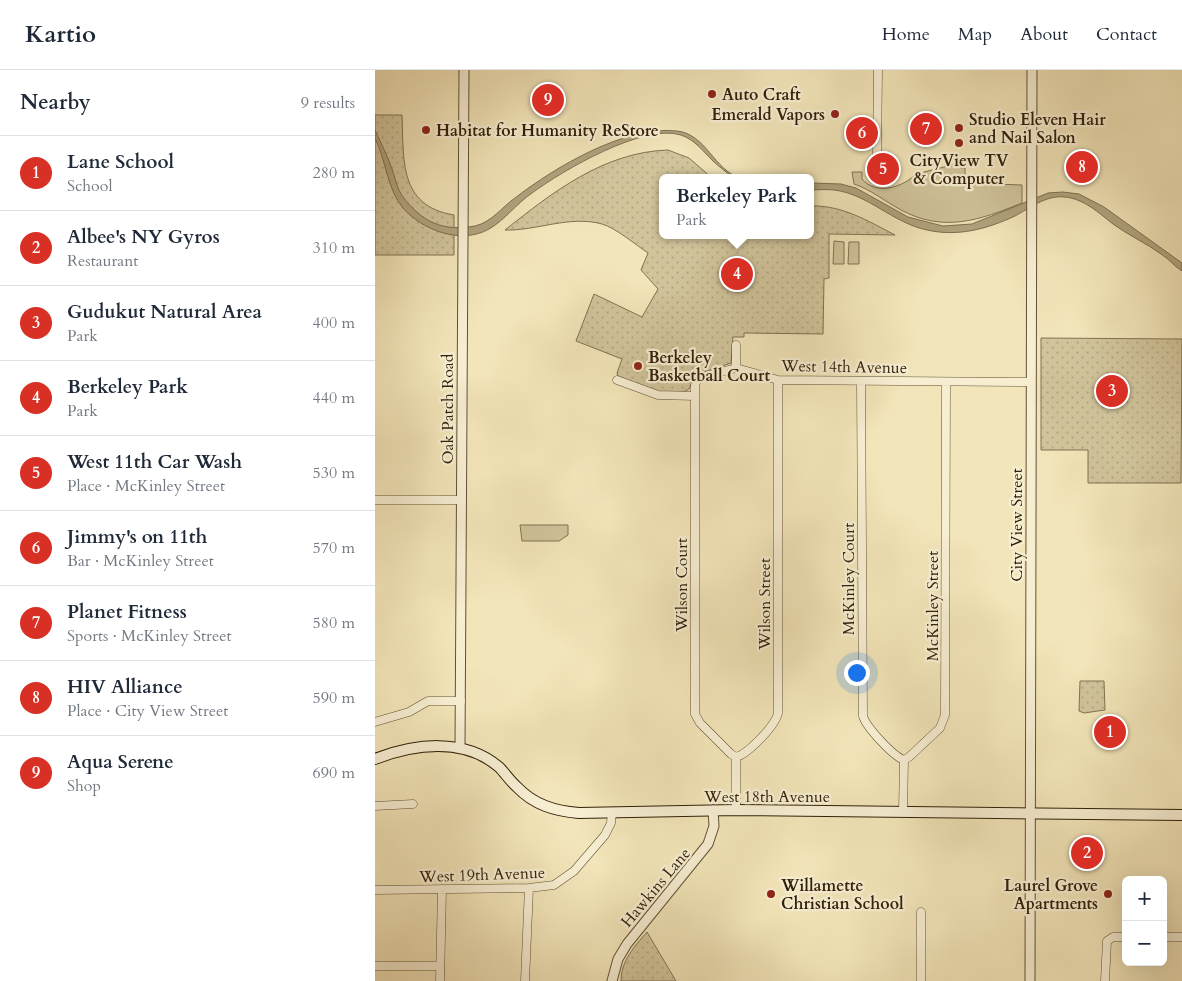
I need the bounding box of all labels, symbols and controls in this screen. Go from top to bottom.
text: Kartio [25,18,96,51]
text: Home [882,22,930,47]
text: Map [958,22,992,47]
text: About [1020,22,1068,47]
text: Contact [1096,22,1157,47]
pin: 9 [532,81,564,119]
place label: Auto Craft [722,84,801,106]
text: Nearby [20,88,91,117]
marker: Auto Craft [706,88,718,100]
text: 9 results [301,92,355,114]
place label: Emerald Vapors [711,104,825,126]
marker: Emerald Vapors [829,108,841,120]
place label: Studio Eleven Hair and Nail Salon [969,109,1106,149]
pin: 7 [910,110,942,148]
pin: 6 [846,114,878,152]
place label: Habitat for Humanity ReStore [436,120,659,142]
marker: Studio Eleven Hair and Nail Salon [953,122,965,134]
marker: Habitat for Humanity ReStore [420,124,432,136]
marker: CityView TV & Computer [953,137,965,149]
pin: 8 [1066,148,1098,186]
text: Lane School [67,149,174,175]
pin: 5 [867,150,899,188]
place label: CityView TV & Computer [909,150,1009,190]
text: 1 [32,162,40,184]
text: 280 m [313,162,355,184]
popup [659,174,814,239]
text: School [67,175,112,197]
text: Berkeley Park [676,183,797,209]
text: Park [676,209,707,231]
text: Albee's NY Gyros [67,224,220,250]
text: 2 [32,237,40,259]
text: 310 m [313,237,355,259]
text: Restaurant [67,250,138,272]
pin: 4 [721,255,753,293]
text: Gudukut Natural Area [67,299,262,325]
text: 3 [32,312,40,334]
text: 400 m [313,312,355,334]
text: Park [67,325,98,347]
place label: Berkeley Basketball Court [648,347,771,387]
street label: Oak Patch Road [437,353,459,464]
street label: West 14th Avenue [780,355,907,379]
marker: Berkeley Basketball Court [632,360,644,372]
pin: 3 [1096,372,1128,410]
text: Berkeley Park [67,374,188,400]
text: 4 [32,387,40,409]
text: 440 m [313,387,355,409]
text: Park [67,400,98,422]
text: West 11th Car Wash [67,449,242,475]
text: 5 [32,462,40,484]
text: 530 m [313,462,355,484]
street label: City View Street [1006,468,1028,582]
text: Place · McKinley Street [67,475,225,497]
street label: McKinley Court [838,523,860,635]
text: Jimmy's on 11th [67,524,207,550]
text: 6 [32,537,40,559]
text: 570 m [313,537,355,559]
street label: Wilson Court [671,538,693,633]
text: Bar · McKinley Street [67,550,214,572]
street label: McKinley Street [922,551,944,661]
street label: Wilson Street [754,558,776,651]
text: Planet Fitness [67,599,187,625]
text: 7 [32,612,40,634]
text: 580 m [313,612,355,634]
text: Sports · McKinley Street [67,625,232,647]
your location [844,660,870,686]
text: HIV Alliance [67,674,183,700]
text: 8 [32,687,40,709]
text: 590 m [313,687,355,709]
text: Place · City View Street [67,700,228,722]
pin: 1 [1094,713,1126,751]
text: Aqua Serene [67,749,174,775]
text: 9 [32,762,40,784]
text: 690 m [313,762,355,784]
text: Shop [67,775,101,797]
street label: West 18th Avenue [703,786,830,808]
pin: 2 [1071,834,1103,872]
street label: Hawkins Lane [616,843,696,932]
street label: West 19th Avenue [418,862,545,888]
place label: Willamette Christian School [780,875,904,915]
place label: Laurel Grove Apartments [1004,875,1098,915]
map controls [1122,876,1167,966]
button: + [1122,876,1167,921]
marker: Willamette Christian School [765,888,777,900]
marker: Laurel Grove Apartments [1102,888,1114,900]
button: − [1122,921,1167,966]

